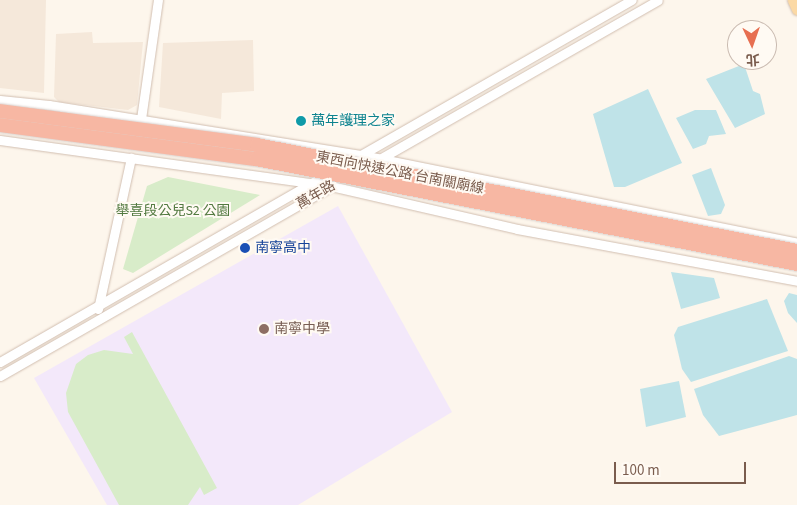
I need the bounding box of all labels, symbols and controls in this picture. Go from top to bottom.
north arrow [727,20,777,70]
text: 北 [745,49,760,69]
place label: 萬年護理之家 [311,113,395,129]
marker: 萬年護理之家 [295,115,307,127]
street label: 東西向快速公路 台南關廟線 [315,148,485,198]
street label: 萬年路 [294,177,338,213]
park label: 舉喜段公兒S2 公園 [115,203,231,219]
place label: 南寧高中 [255,240,311,256]
marker: 南寧高中 [239,242,251,254]
place label: 南寧中學 [274,321,330,337]
marker: 南寧中學 [258,323,270,335]
scale bar [617,452,750,484]
text: 100 m [622,460,660,481]

